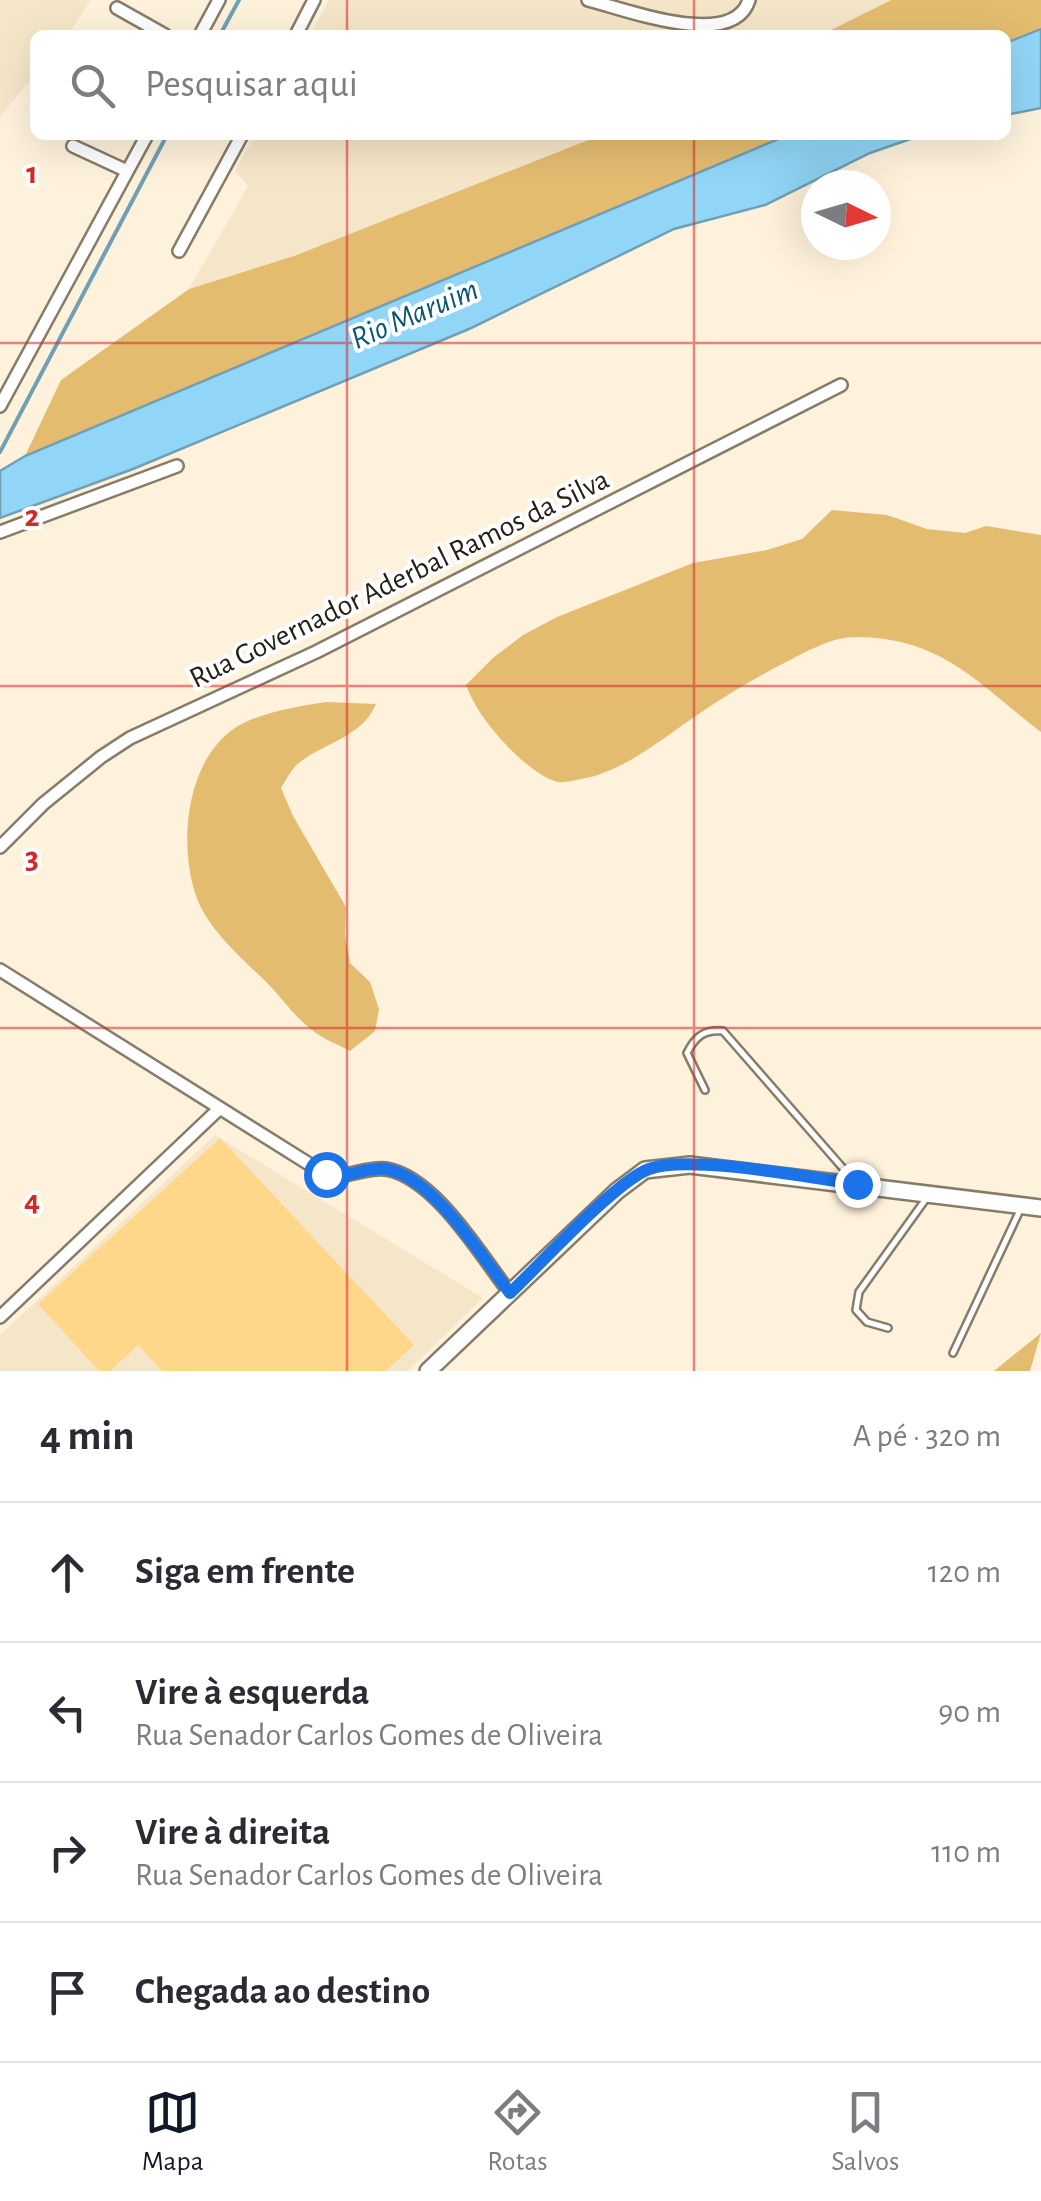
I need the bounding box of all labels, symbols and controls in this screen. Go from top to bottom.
search box [30,30,1011,140]
icon: search [65,58,120,113]
text: Pesquisar aqui [145,66,358,104]
text: 1 [26,157,38,189]
north arrow [801,170,891,260]
water label: Rio Maruim [346,273,483,355]
street label: Rua Governador Aderbal Ramos da Silva [185,464,614,694]
text: 2 [24,500,40,532]
text: 3 [25,842,39,874]
route start [304,1152,350,1198]
route end [835,1162,881,1208]
text: 4 [24,1185,40,1217]
text: 4 min [40,1415,135,1457]
text: A pé · 320 m [853,1420,1001,1452]
icon: ahead [40,1545,95,1600]
text: Siga em frente [135,1553,355,1591]
text: 120 m [928,1556,1001,1588]
text: Vire à esquerda [135,1674,370,1712]
icon: left [40,1685,95,1740]
text: 90 m [938,1696,1001,1728]
text: Rua Senador Carlos Gomes de Oliveira [135,1719,603,1751]
text: Vire à direita [135,1814,330,1852]
icon: right [40,1825,95,1880]
text: 110 m [931,1836,1001,1868]
text: Rua Senador Carlos Gomes de Oliveira [135,1859,603,1891]
icon: arrive [40,1965,95,2020]
text: Chegada ao destino [135,1973,430,2011]
tab: Mapa [142,2085,204,2179]
tab: Rotas [487,2085,548,2179]
tab: Salvos [831,2085,899,2179]

